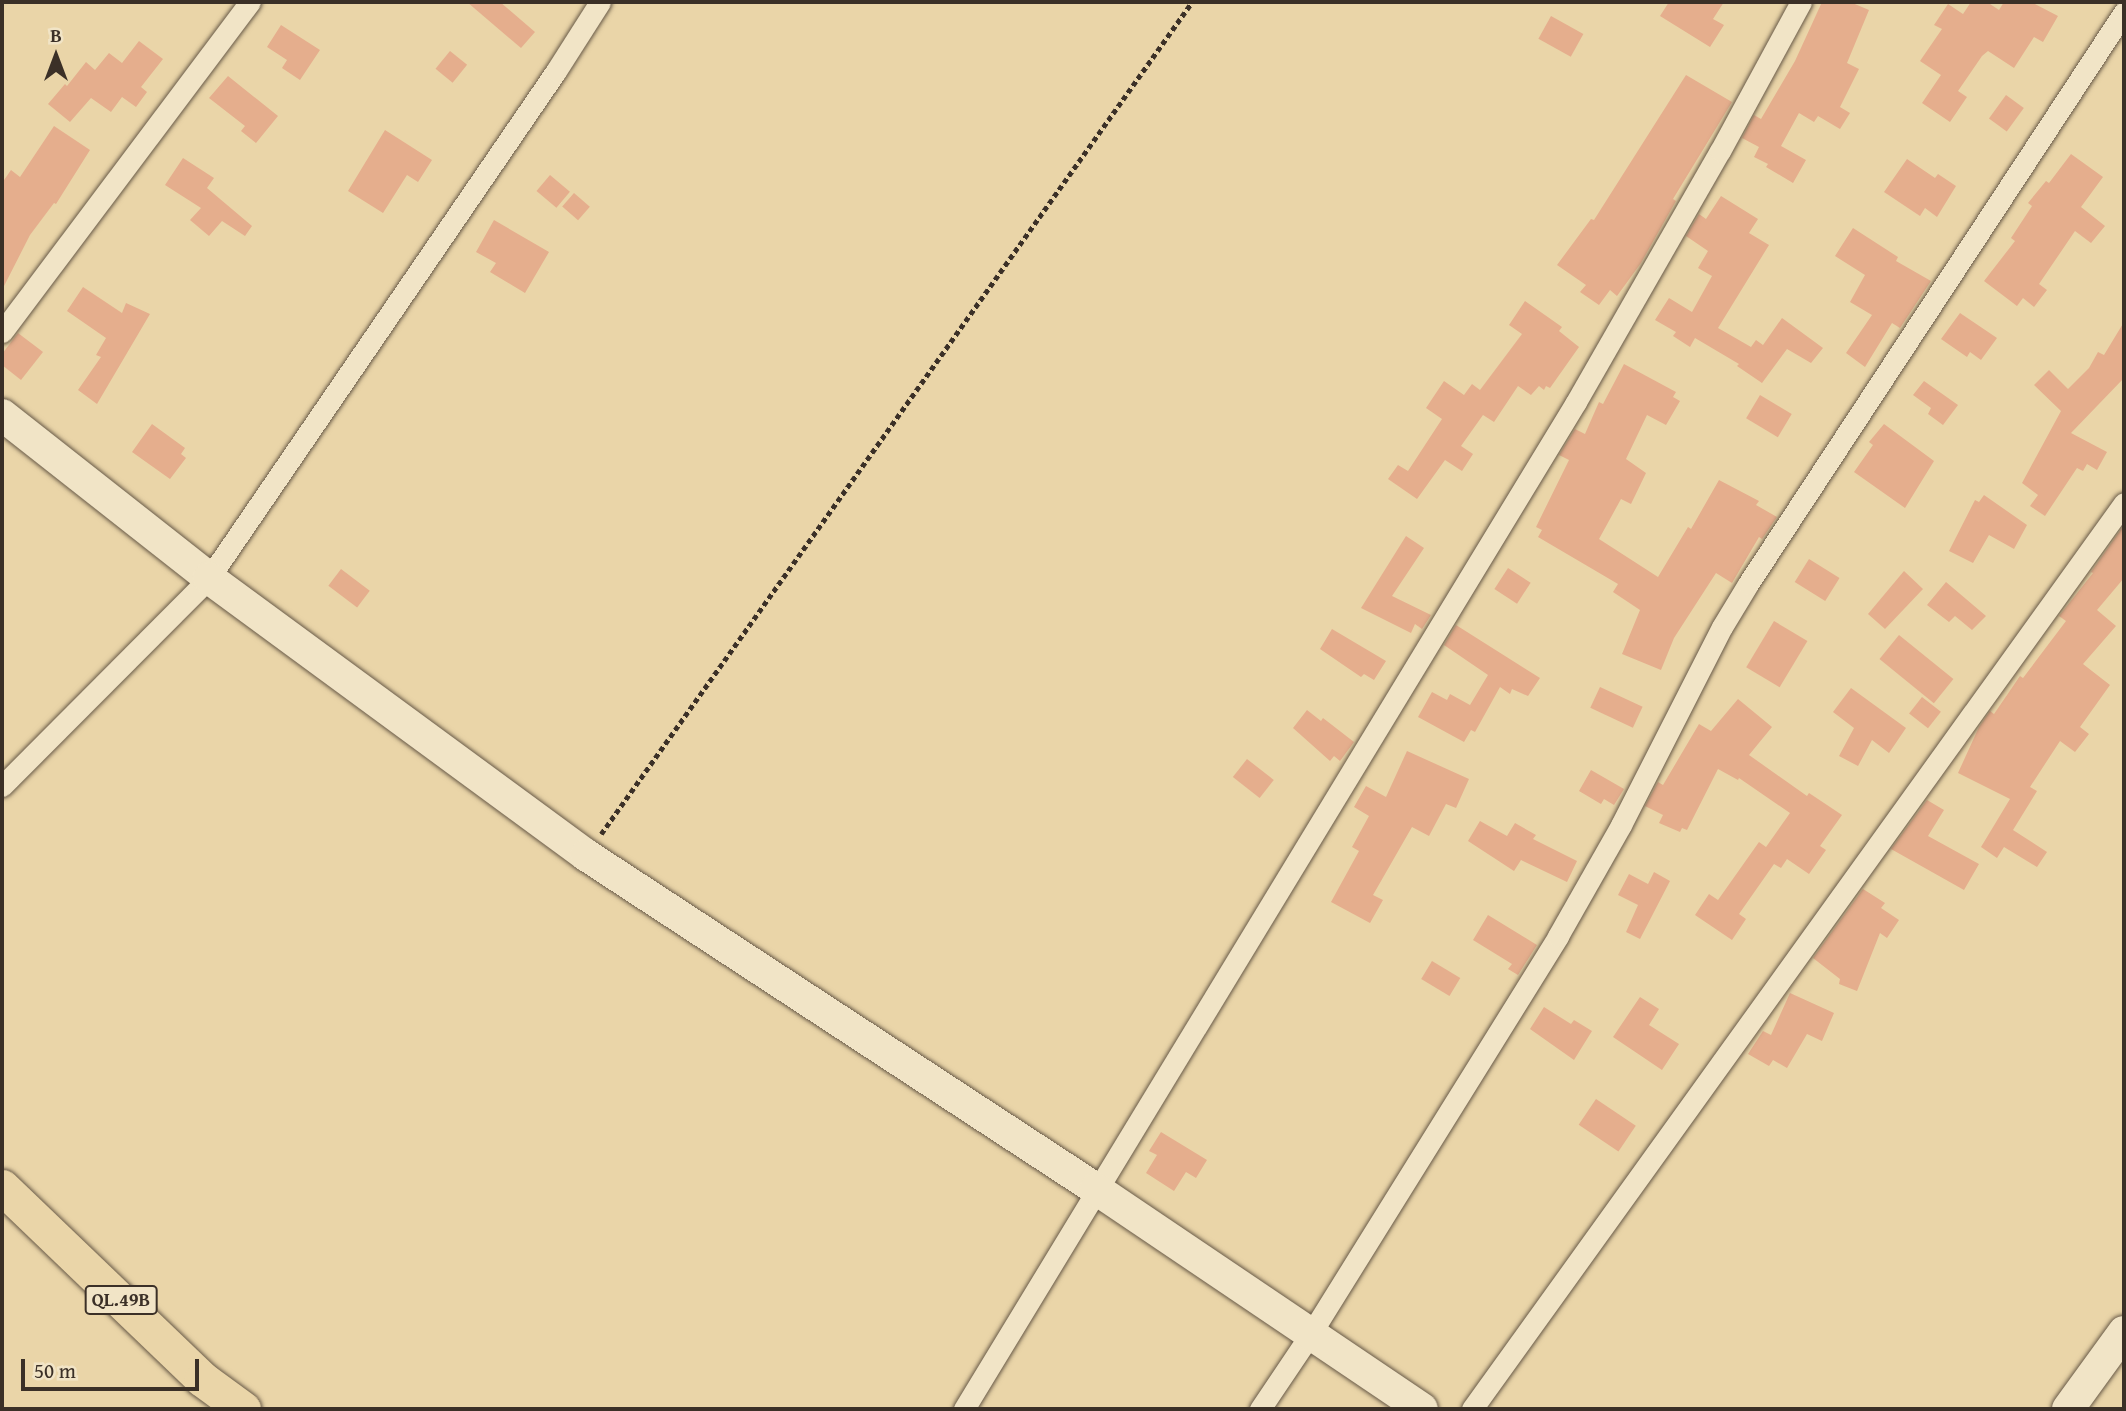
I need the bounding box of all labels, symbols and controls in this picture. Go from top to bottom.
north arrow [21,21,91,91]
text: B [50,21,62,49]
road number: QL.49B [84,1284,158,1316]
scale bar [24,1344,203,1388]
text: 50 m [34,1355,76,1386]

